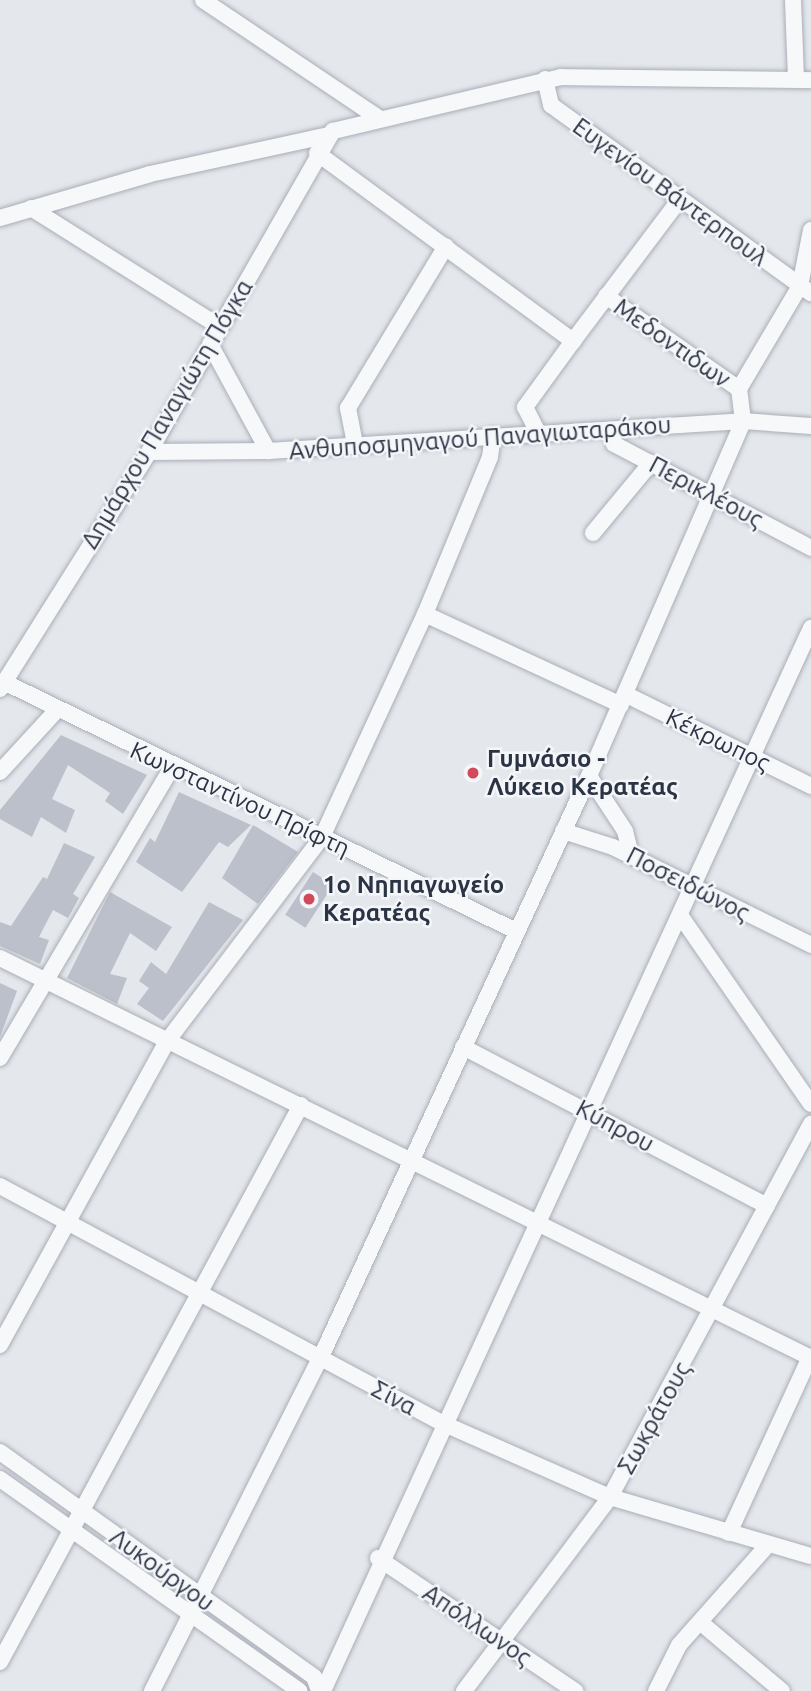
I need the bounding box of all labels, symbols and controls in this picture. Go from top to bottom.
street label: Ευγενίου Βάντερπουλ [567,112,773,272]
street label: Δημάρχου Παναγιώτη Πόγκα [75,274,259,554]
street label: Μεδοντιδων [608,292,736,394]
street label: Ανθυποσμηναγού Παναγιωταράκου [288,410,672,466]
street label: Περικλέους [644,450,768,534]
street label: Κέκρωπος [661,703,775,777]
street label: Κωνσταντίνου Πρίφτη [126,735,354,863]
place label: Γυμνάσιο - Λύκειο Κερατέας [487,745,678,801]
marker: Γυμνάσιο - Λύκειο Κερατέας [465,765,481,781]
street label: Ποσειδώνος [622,841,754,927]
place label: 1ο Νηπιαγωγείο Κερατέας [323,871,504,927]
marker: 1ο Νηπιαγωγείο Κερατέας [301,891,317,907]
street label: Κύπρου [571,1094,659,1158]
street label: Σωκράτους [612,1357,696,1479]
street label: Σίνα [367,1374,421,1422]
street label: Λυκούργου [104,1523,220,1617]
street label: Απόλλωνος [417,1578,537,1672]

